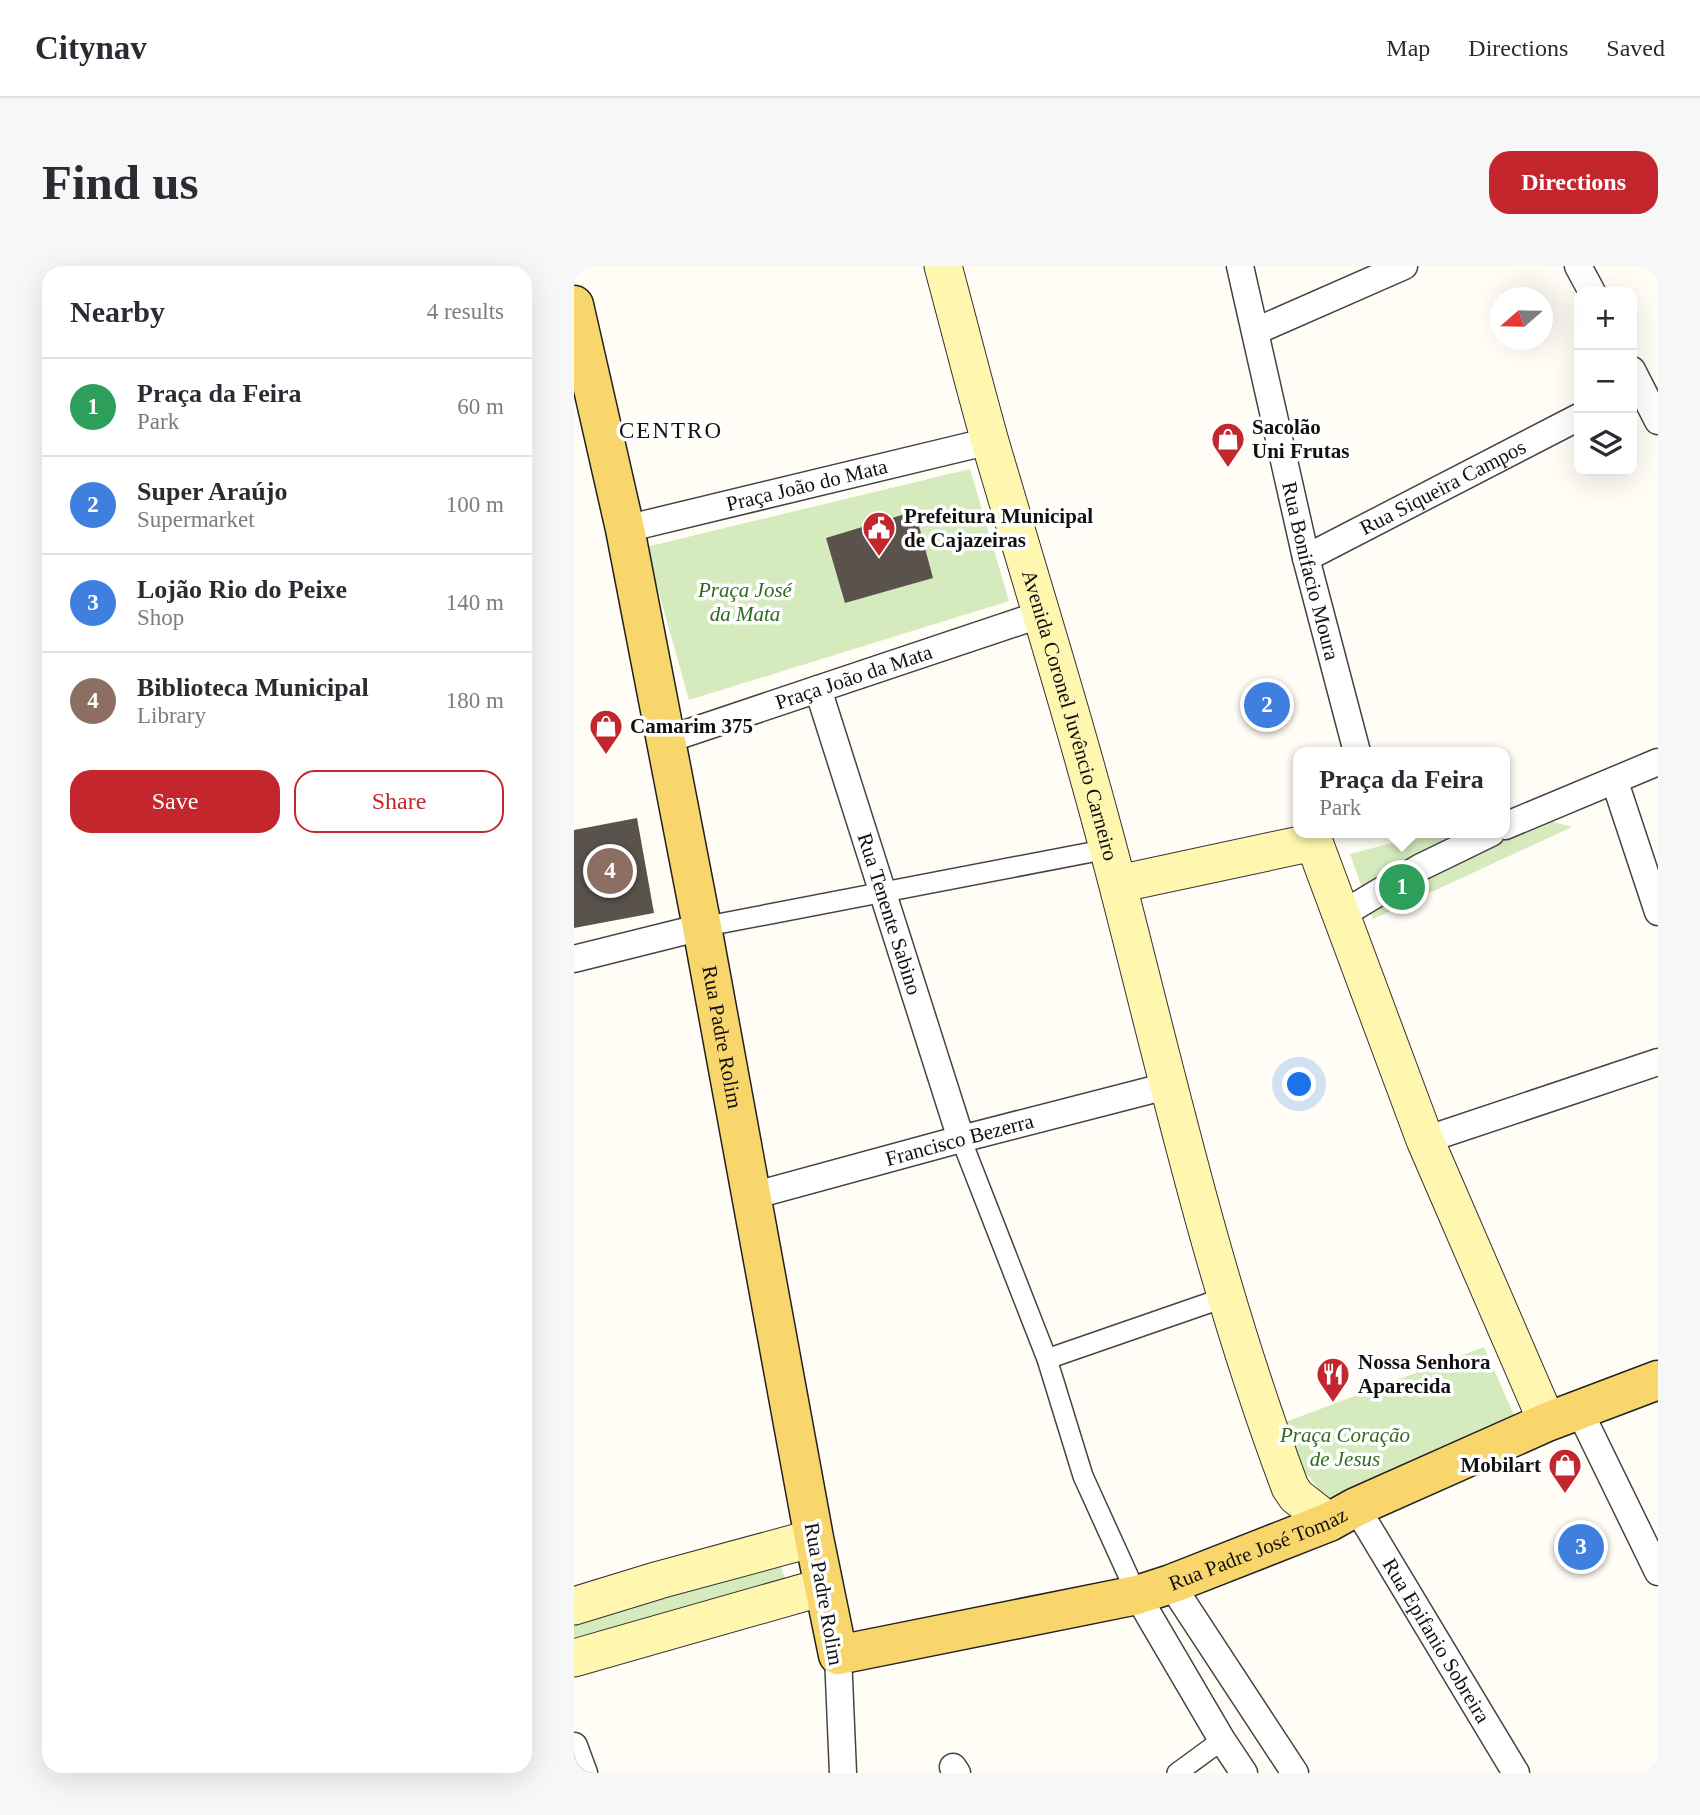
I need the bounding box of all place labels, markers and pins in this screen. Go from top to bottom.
place label: Sacolão Uni Frutas [1252,415,1349,463]
shop icon: Sacolão Uni Frutas [1209,420,1247,469]
place label: Prefeitura Municipal de Cajazeiras [904,504,1093,552]
public building icon: Prefeitura Municipal de Cajazeiras [860,509,898,558]
pin: 2 [1244,679,1290,731]
shop icon: Camarim 375 [587,707,625,756]
place label: Camarim 375 [630,714,753,738]
pin: 4 [587,845,633,897]
pin: 1 [1379,861,1425,913]
place label: Nossa Senhora Aparecida [1358,1350,1491,1398]
restaurant icon: Nossa Senhora Aparecida [1314,1355,1352,1404]
shop icon: Mobilart [1546,1446,1584,1495]
place label: Mobilart [1461,1453,1541,1477]
pin: 3 [1558,1521,1604,1573]

